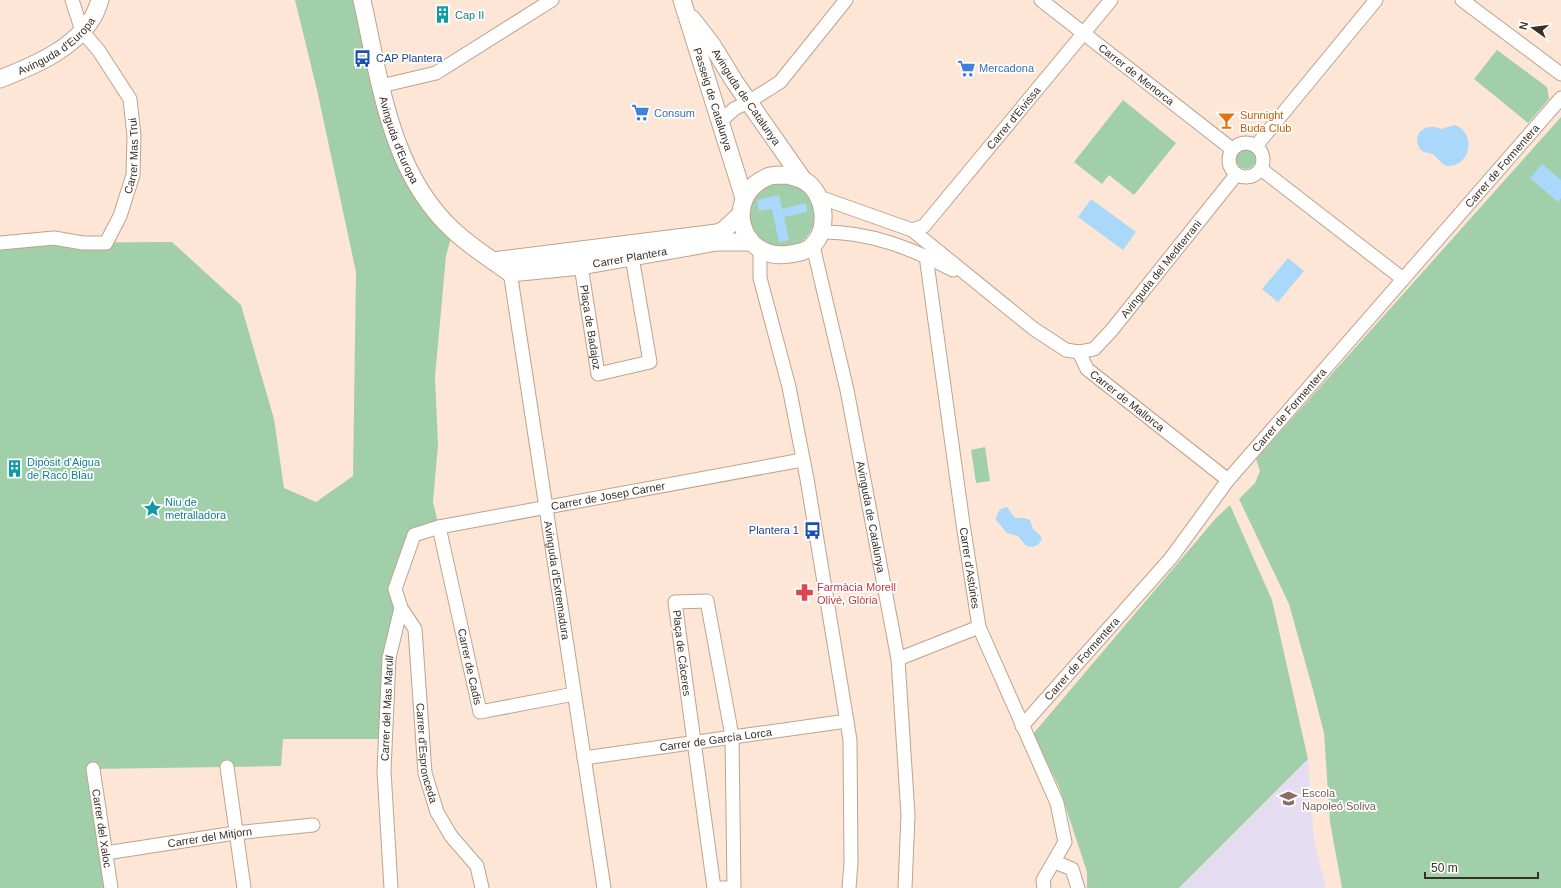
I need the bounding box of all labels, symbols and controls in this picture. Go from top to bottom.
building icon: Cap II [432,5,452,25]
north arrow [1513,8,1553,48]
place label: Cap II [455,9,484,21]
street label: Avinguda d'Europa [16,14,98,77]
text: N [1517,20,1530,31]
street label: Carrer de Menorca [1096,41,1177,108]
street label: Passeig de Catalunya [691,46,735,153]
street label: Avinguda de Catalunya [710,46,783,148]
bus stop icon: CAP Plantera [353,48,373,68]
place label: CAP Plantera [376,52,443,64]
supermarket icon: Mercadona [956,58,976,78]
place label: Mercadona [979,62,1035,74]
street label: Carrer d'Eivissa [984,84,1043,152]
street label: Avinguda d'Europa [377,95,421,186]
supermarket icon: Consum [631,103,651,123]
place label: Consum [654,107,695,119]
place label: Sunnight Buda Club [1240,109,1291,134]
bar icon: Sunnight Buda Club [1217,111,1237,131]
street label: Carrer Mas Trui [121,117,140,195]
street label: Carrer de Formentera [1462,121,1542,210]
street label: Avinguda del Mediterrani [1118,218,1204,320]
street label: Carrer Plantera [592,245,669,270]
street label: Plaça de Badajoz [578,284,603,371]
street label: Carrer de Formentera [1249,365,1329,454]
street label: Carrer de Mallorca [1088,368,1167,434]
place label: Dipòsit d'Aigua de Racó Blau [27,456,101,481]
building icon: Dipòsit d'Aigua de Racó Blau [4,458,24,478]
street label: Avinguda de Catalunya [855,460,888,575]
street label: Carrer de Josep Carner [550,479,666,512]
place label: Niu de metralladora [165,496,227,521]
place icon: Niu de metralladora [142,498,162,518]
street label: Avinguda d'Extremadura [542,520,572,641]
bus stop icon: Plantera 1 [802,520,822,540]
place label: Plantera 1 [749,524,799,536]
street label: Carrer d'Astúries [958,526,982,610]
place label: Farmàcia Morell Olivé, Glòria [817,581,896,606]
pharmacy icon: Farmàcia Morell Olivé, Glòria [794,583,814,603]
street label: Plaça de Cáceres [671,609,693,697]
street label: Carrer de Formentera [1042,614,1122,702]
street label: Carrer de Cadis [456,627,484,706]
street label: Carrer del Mas Marull [378,654,395,761]
street label: Carrer d'Espronceda [414,703,440,805]
street label: Carrer de García Lorca [659,726,773,753]
place label: Escola Napoleó Soliva [1302,787,1377,812]
street label: Carrer del Xaloc [90,788,114,869]
school or university icon: Escola Napoleó Soliva [1279,789,1299,809]
street label: Carrer del Mitjorn [167,825,253,849]
scale bar [1425,854,1538,880]
text: 50 m [1431,861,1458,875]

